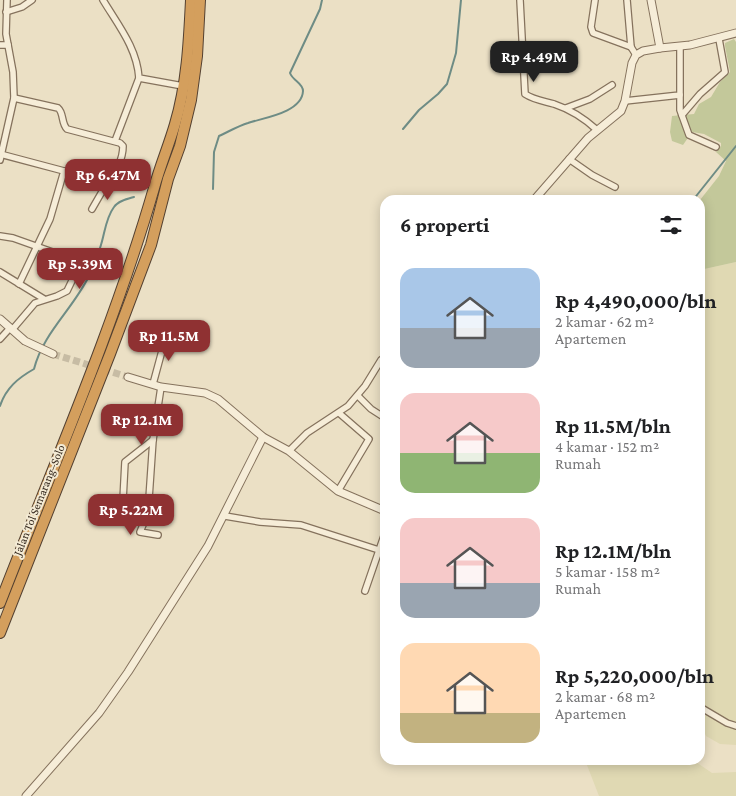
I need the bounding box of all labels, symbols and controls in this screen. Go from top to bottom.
pin: Rp 4.49M [482,41,586,83]
text: Rp 4.49M [501,48,567,65]
pin: Rp 6.47M [56,158,160,201]
text: Rp 6.47M [76,166,140,183]
icon: filters [657,211,685,239]
text: 6 properti [400,213,489,237]
pin: Rp 5.39M [28,248,132,290]
text: Rp 5.39M [48,255,112,272]
icon: home [440,288,500,348]
text: Rp 4,490,000/bln [555,289,716,313]
text: 2 kamar · 62 m² [555,313,654,330]
pin: Rp 11.5M [117,320,221,362]
text: Rp 11.5M [139,327,199,344]
text: Apartemen [555,330,626,347]
pin: Rp 12.1M [90,404,194,446]
text: Rp 12.1M [112,411,172,428]
icon: home [440,413,500,473]
text: Rp 11.5M/bln [555,414,671,438]
text: 4 kamar · 152 m² [555,438,659,455]
street label: Jalan Tol Semarang–Solo [10,442,68,558]
text: Rumah [555,455,601,472]
pin: Rp 5.22M [79,494,183,536]
text: Rp 5.22M [99,501,163,518]
icon: home [440,538,500,598]
text: Rp 12.1M/bln [555,539,671,563]
text: 5 kamar · 158 m² [555,563,660,580]
text: Rumah [555,580,601,597]
icon: home [440,663,500,723]
text: Rp 5,220,000/bln [555,664,714,688]
text: 2 kamar · 68 m² [555,688,655,705]
text: Apartemen [555,705,626,722]

